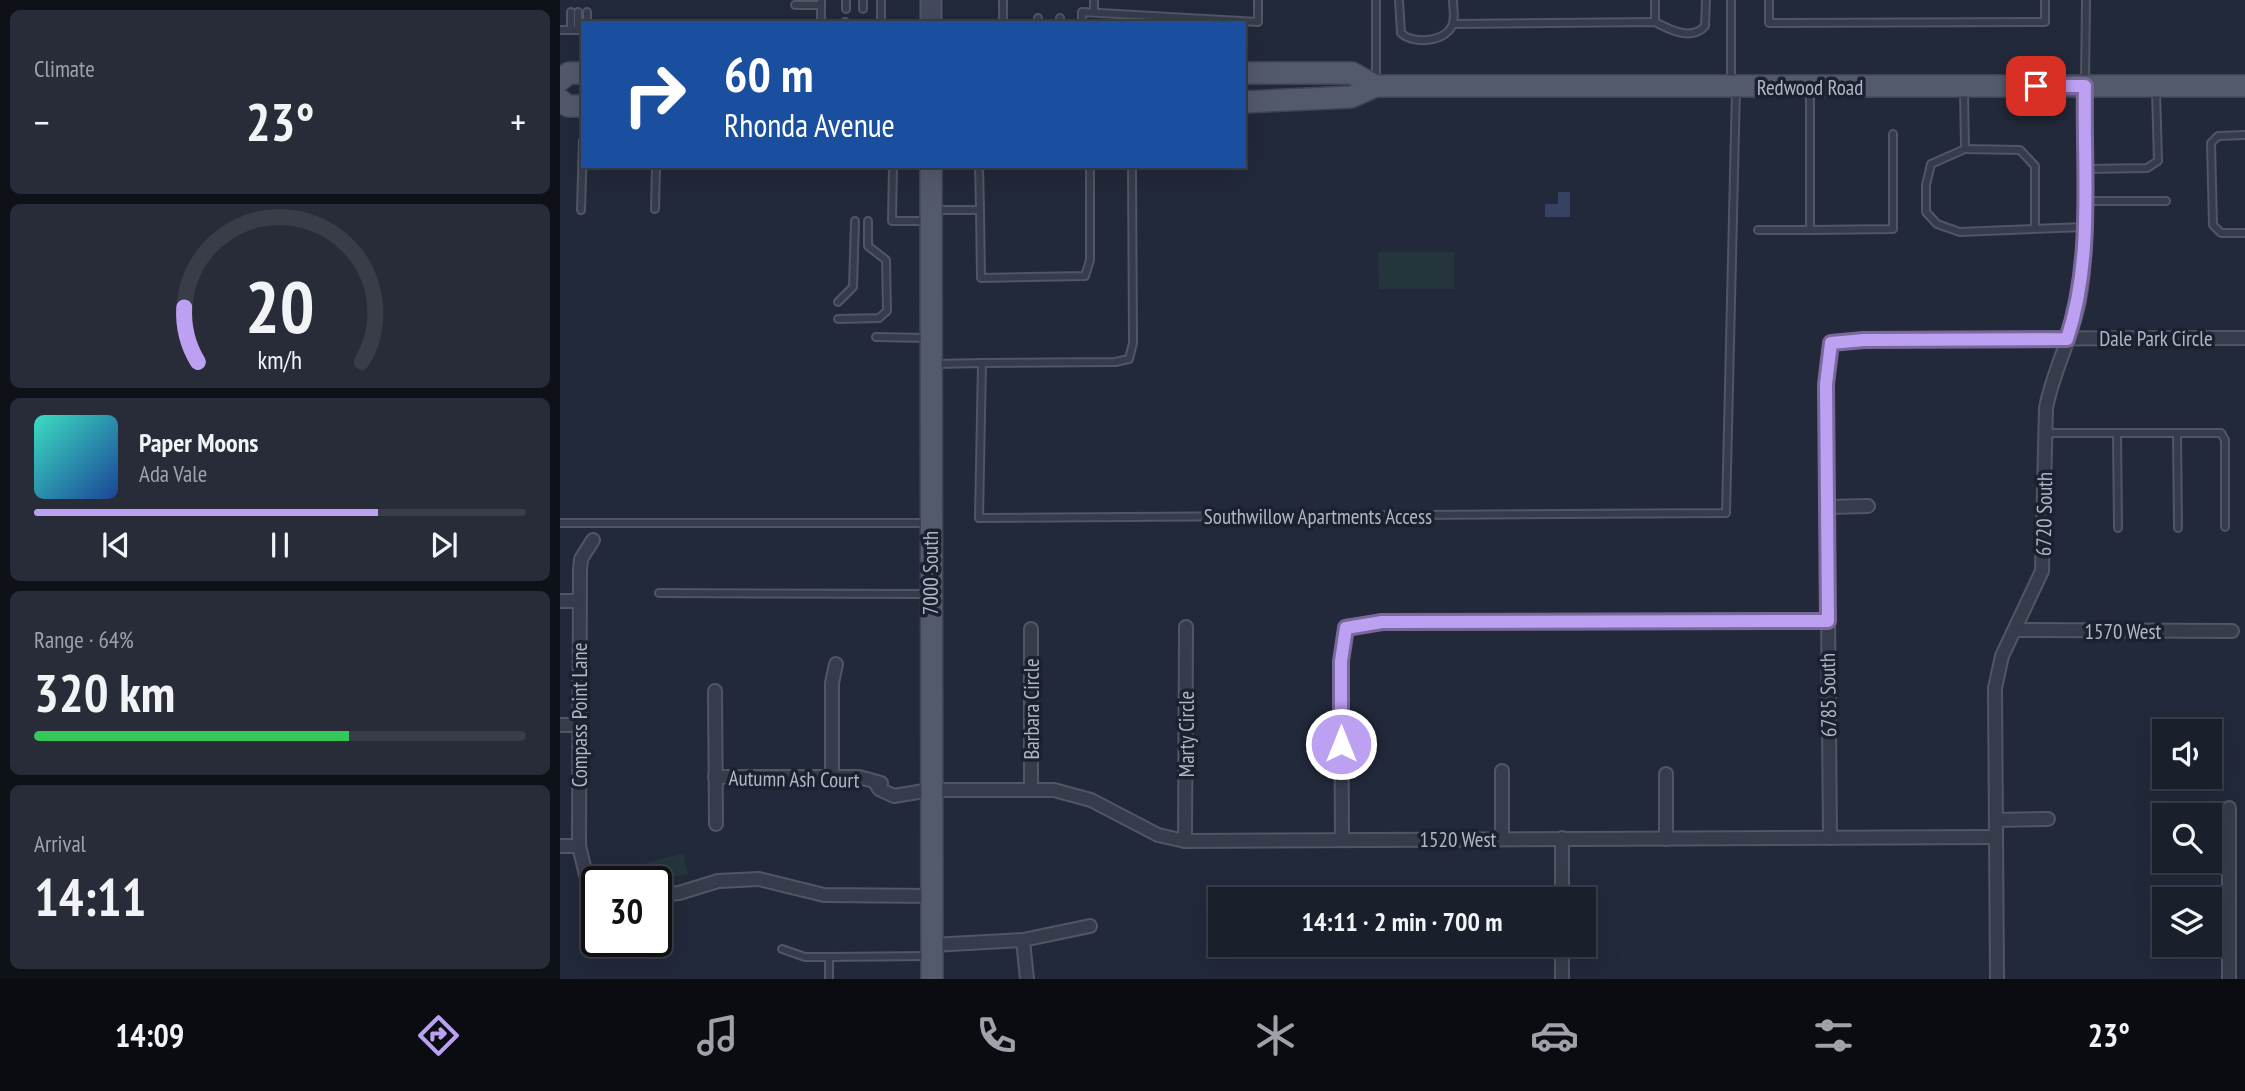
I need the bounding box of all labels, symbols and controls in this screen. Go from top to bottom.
text: 60 m [724,42,813,106]
icon: right [609,49,700,140]
text: Climate [34,54,95,83]
pin [2006,56,2066,116]
icon: arrive [2017,67,2055,105]
street label: Redwood Road [1757,74,1863,101]
text: 23° [246,88,314,155]
text: − [34,97,50,146]
text: + [510,97,526,146]
text: Rhonda Avenue [724,104,895,146]
text: 20 [245,258,315,352]
street label: Dale Park Circle [2099,325,2213,352]
text: km/h [258,343,302,375]
text: Paper Moons [139,426,258,459]
text: Ada Vale [139,459,207,488]
street label: 6720 South [2030,472,2058,556]
street label: Southwillow Apartments Access [1204,503,1432,530]
icon: previous [97,526,135,564]
icon: pause [261,526,299,564]
icon: next [425,526,463,564]
street label: 7000 South [917,531,944,615]
street label: 1570 West [2085,618,2162,645]
text: Range · 64% [34,625,134,654]
street label: Compass Point Lane [566,643,593,787]
street label: 6785 South [1814,653,1842,737]
street label: Barbara Circle [1018,658,1045,760]
text: 320 km [34,659,175,726]
street label: Marty Circle [1173,691,1200,777]
position arrow [1304,707,1378,781]
map controls [2152,719,2222,957]
button: sound [2152,719,2222,789]
street label: Autumn Ash Court [728,764,860,794]
button: search [2152,803,2222,873]
street label: 1520 West [1420,826,1497,853]
text: Arrival [34,829,86,858]
text: 14:11 [34,863,146,930]
speed limit sign: 30 [581,866,672,957]
button: layers [2152,887,2222,957]
text: 14:11 · 2 min · 700 m [1302,905,1502,938]
icon: directions [414,1011,463,1060]
icon: music [693,1011,742,1060]
icon: phone [972,1011,1021,1060]
icon: climate [1251,1011,1300,1060]
icon: car [1530,1011,1579,1060]
icon: filters [1809,1011,1858,1060]
text: 14:09 [115,1014,184,1056]
text: 23° [2088,1014,2130,1056]

